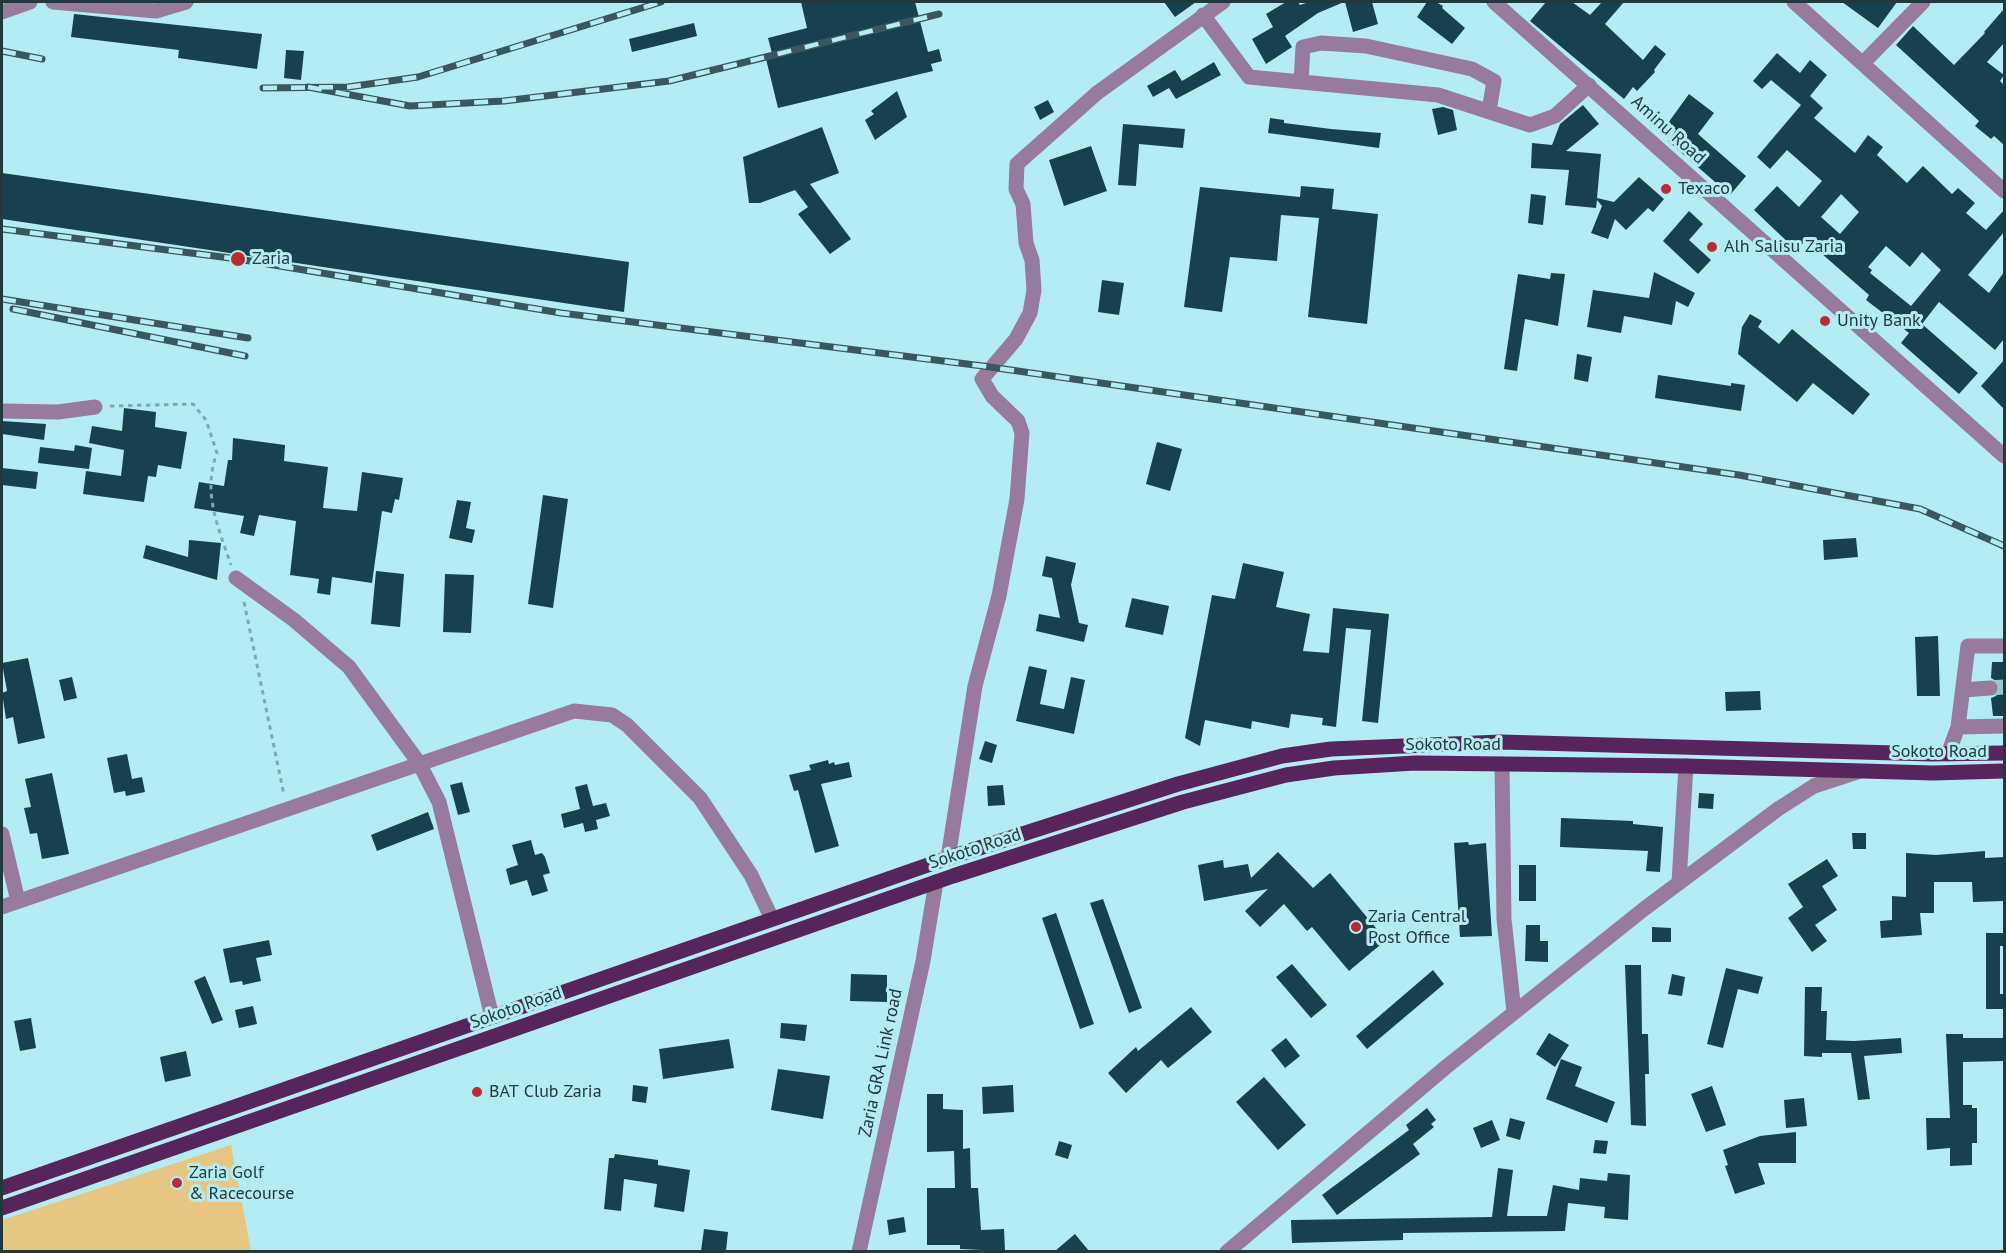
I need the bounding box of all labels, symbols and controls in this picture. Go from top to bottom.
street label: Aminu Road [1626,91,1710,169]
place label: Texaco [1678,178,1730,200]
marker: Texaco [1659,182,1673,196]
place label: Alh Salisu Zaria [1724,236,1843,258]
marker: Alh Salisu Zaria [1705,240,1719,254]
place label: Zaria [252,248,290,270]
marker: Zaria [229,250,247,268]
place label: Unity Bank [1837,310,1921,332]
marker: Unity Bank [1818,314,1832,328]
street label: Sokoto Road [1405,734,1501,756]
street label: Sokoto Road [1891,741,1987,763]
street label: Sokoto Road [926,824,1024,874]
place label: Zaria Central Post Office [1368,906,1466,948]
marker: Zaria Central Post Office [1349,920,1363,934]
street label: Sokoto Road [467,982,565,1034]
street label: Zaria GRA Link road [855,987,907,1139]
place label: BAT Club Zaria [489,1081,602,1103]
marker: BAT Club Zaria [470,1085,484,1099]
place label: Zaria Golf & Racecourse [189,1162,294,1204]
marker: Zaria Golf & Racecourse [170,1176,184,1190]

